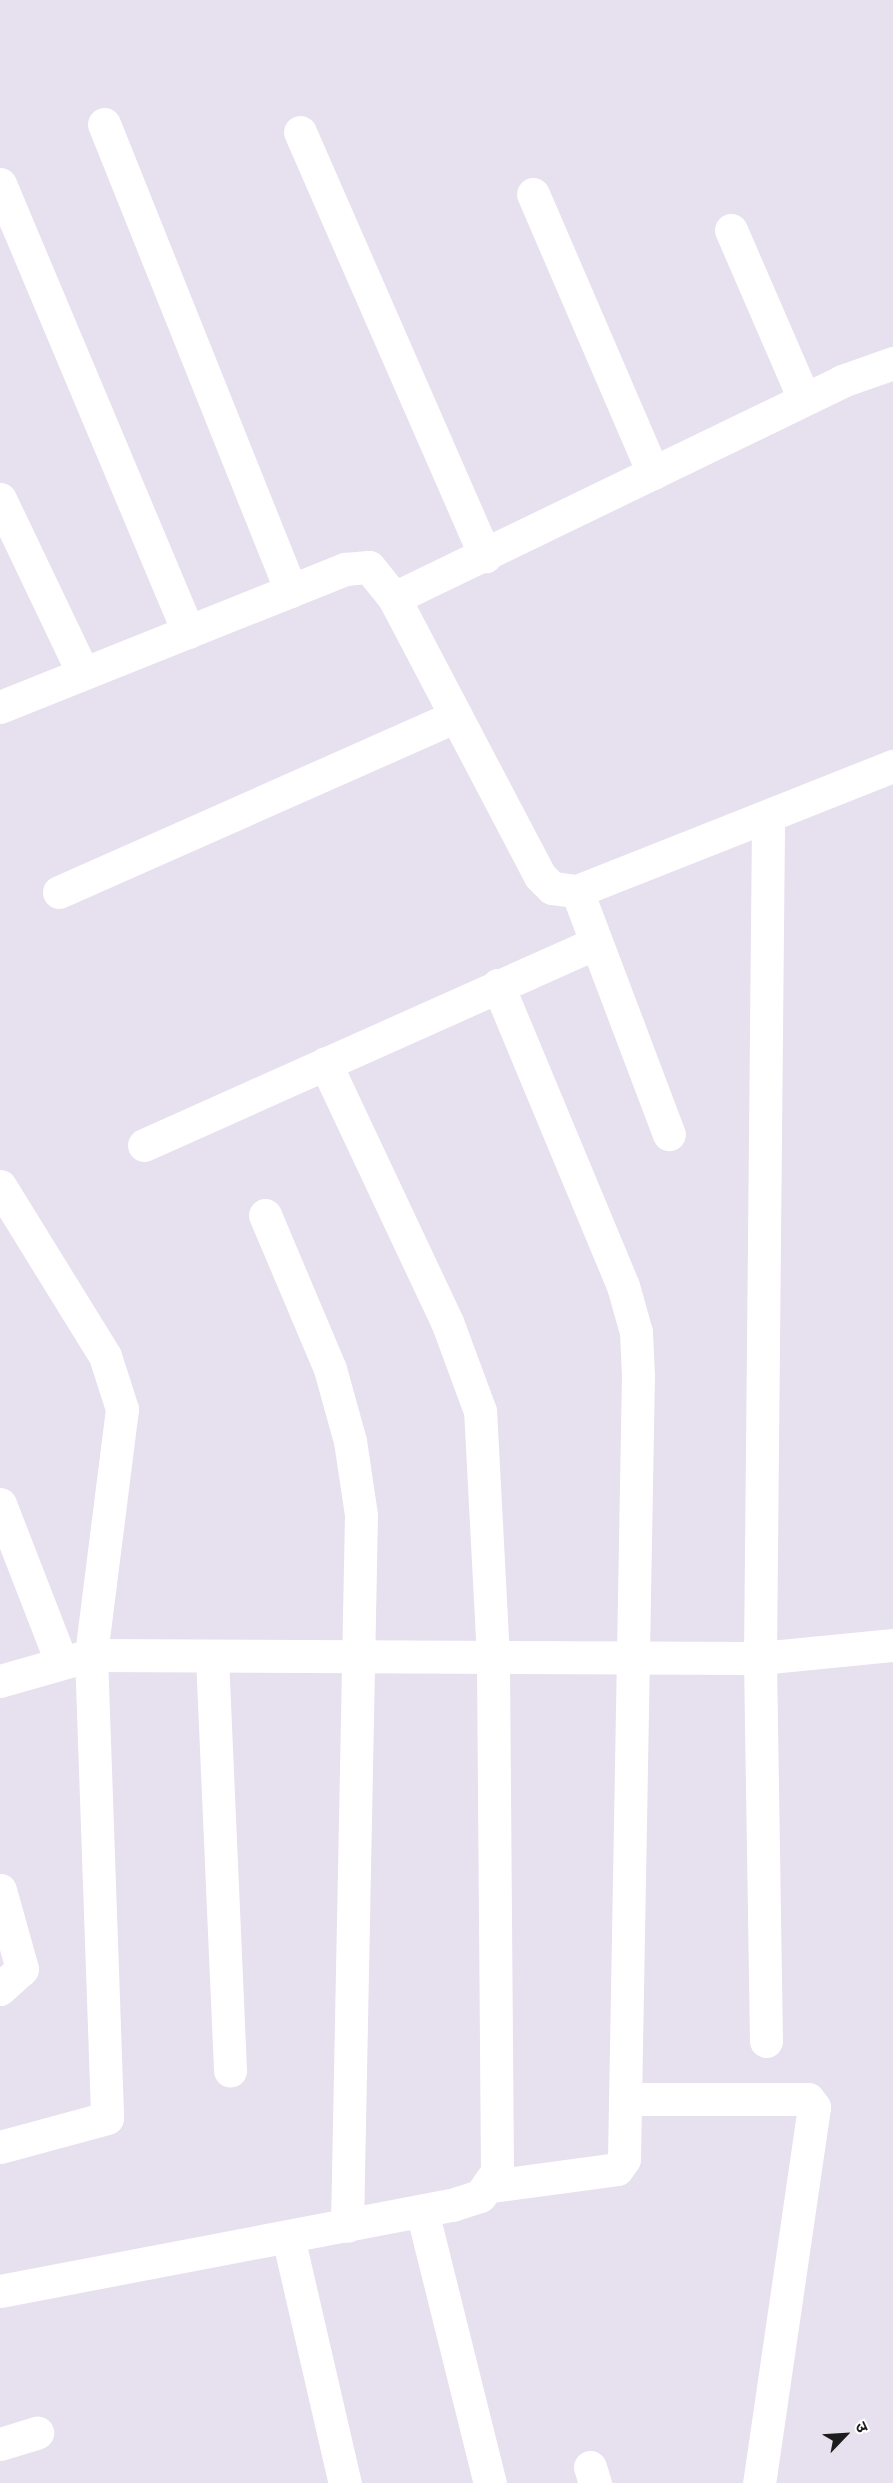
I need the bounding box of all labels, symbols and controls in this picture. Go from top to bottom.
north arrow [815,2405,875,2465]
text: उ [851,2419,872,2435]

